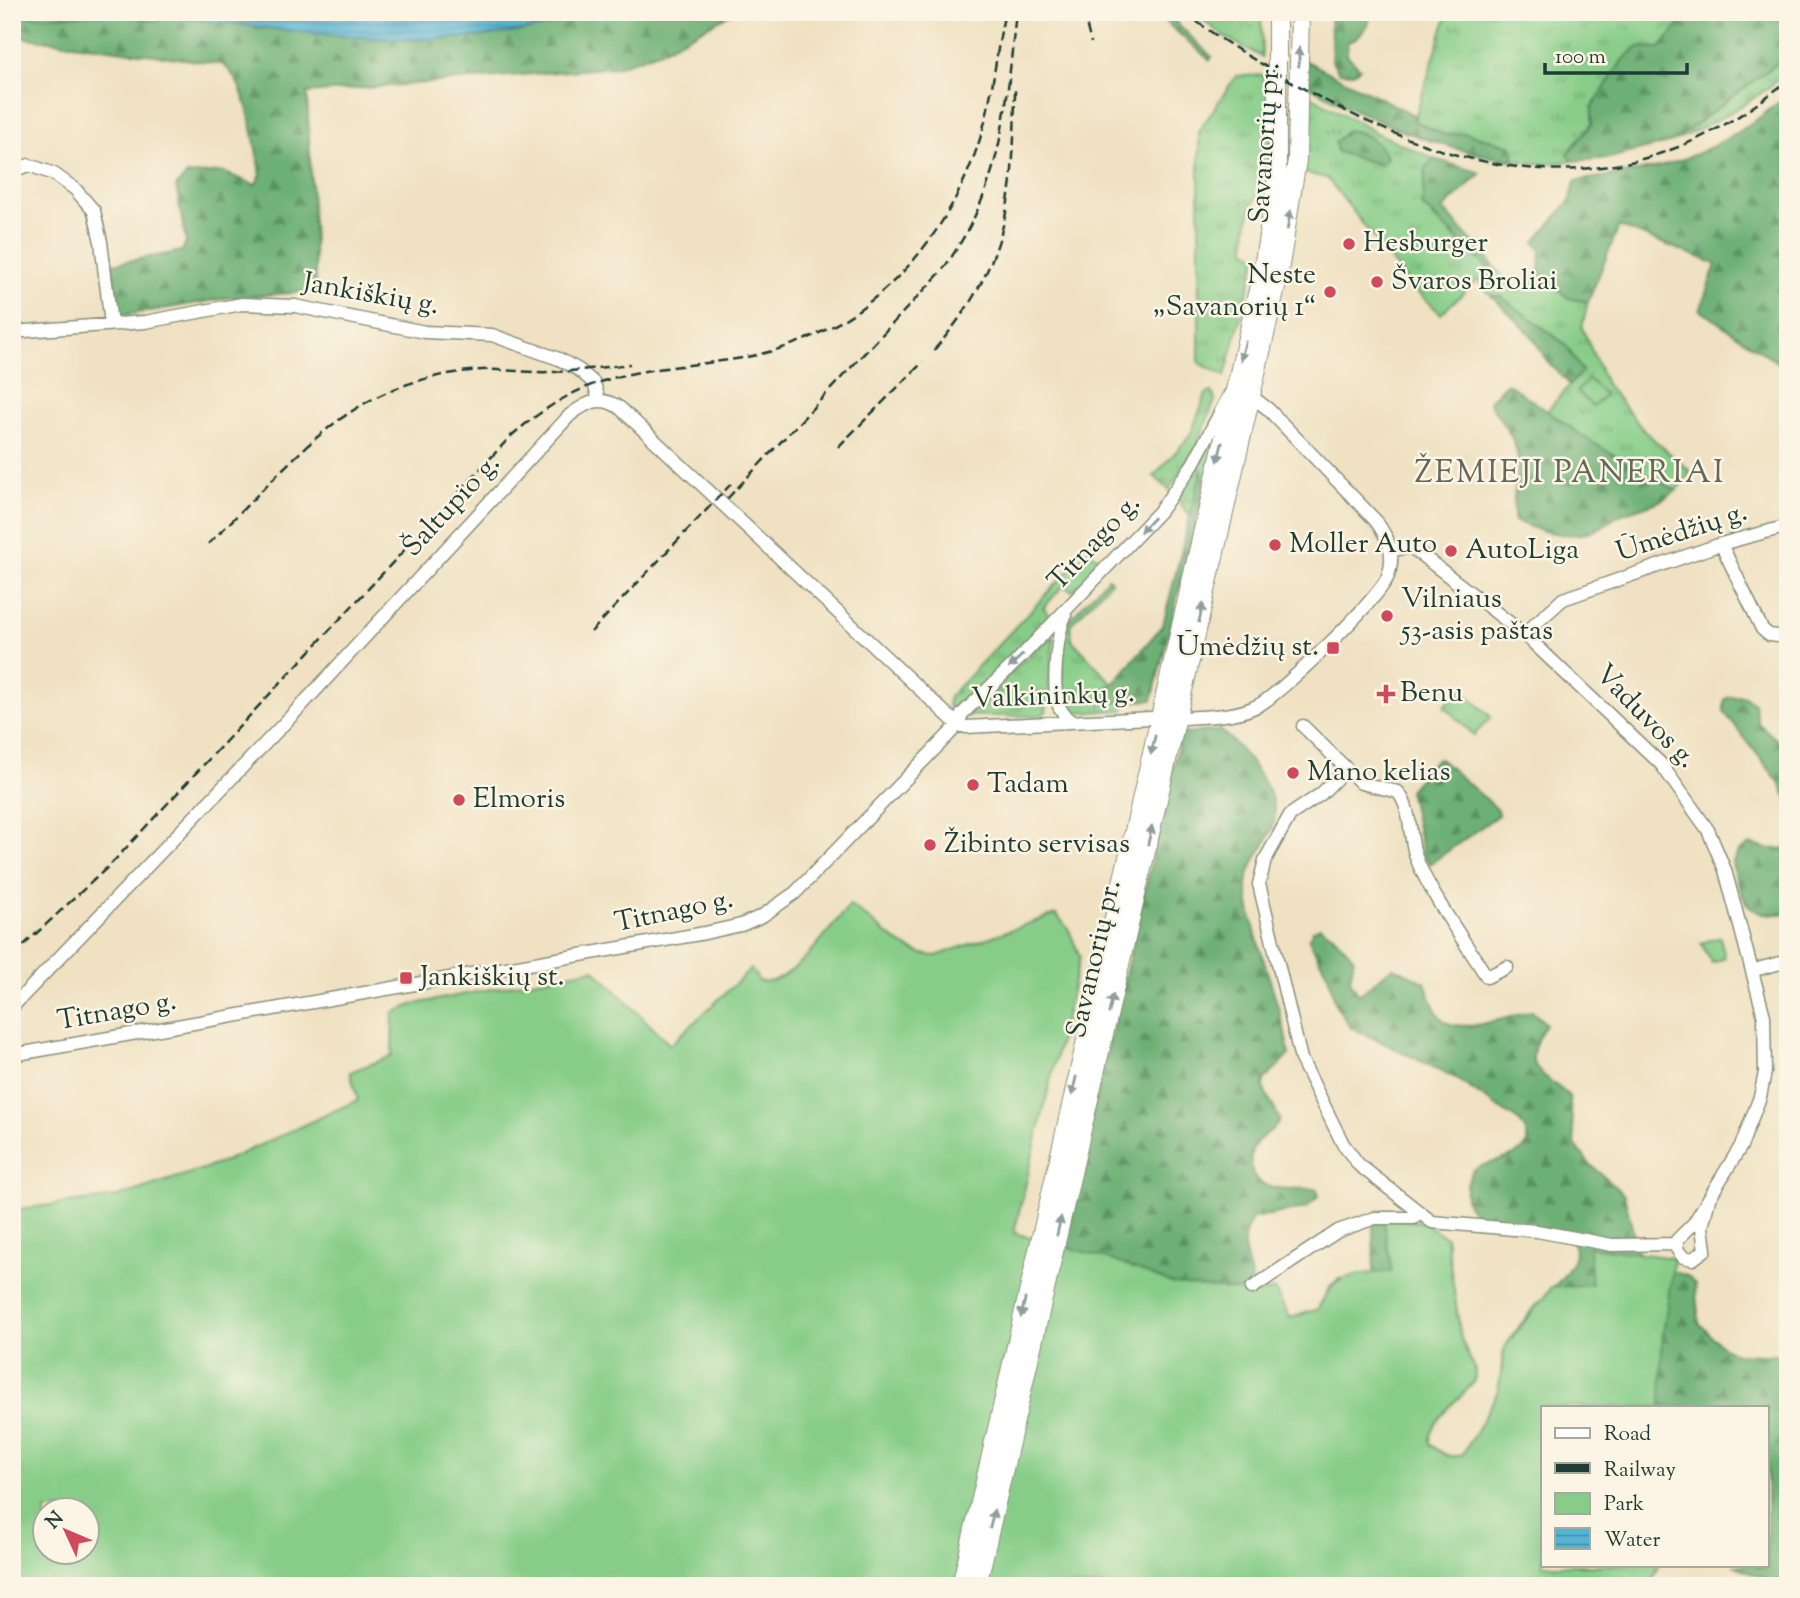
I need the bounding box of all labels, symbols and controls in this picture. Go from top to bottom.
scale bar [1545,32,1686,76]
text: 100 m [1555,43,1606,73]
one-way arrow [1293,46,1305,68]
street label: Savanorių pr. [1240,61,1292,225]
one-way arrow [1284,208,1295,230]
place label: Hesburger [1363,224,1488,264]
marker: Hesburger [1341,236,1357,252]
place label: Neste „Savanorių 1“ [1153,256,1316,328]
place label: Švaros Broliai [1391,262,1558,302]
street label: Jankiškių g. [298,263,442,327]
marker: Švaros Broliai [1369,274,1385,290]
marker: Neste „Savanorių 1“ [1322,284,1338,300]
one-way arrow [1237,340,1248,362]
one-way arrow [1214,441,1225,463]
street label: Šaltupio g. [394,445,510,567]
district label: ŽEMIEJI PANERIAI [1414,451,1726,497]
street label: Titnago g. [1039,485,1151,601]
street label: Ūmėdžių g. [1611,493,1753,573]
one-way arrow [1139,516,1155,533]
place label: Moller Auto [1289,525,1437,565]
place label: AutoLiga [1465,531,1579,571]
marker: Moller Auto [1267,537,1283,553]
marker: AutoLiga [1443,543,1459,559]
place label: Vilniaus 53-asis paštas [1399,580,1553,652]
one-way arrow [1196,602,1207,624]
marker: Vilniaus 53-asis paštas [1379,608,1395,624]
place label: Ūmėdžių st. [1176,628,1319,668]
marker: Ūmėdžių st. [1325,640,1341,656]
one-way arrow [1008,653,1025,670]
street label: Vaduvos g. [1585,656,1705,778]
street label: Valkininkų g. [970,674,1136,720]
place label: Benu [1400,674,1463,714]
marker: Benu [1378,686,1394,702]
one-way arrow [1147,734,1158,756]
place label: Mano kelias [1307,753,1451,793]
place label: Tadam [987,765,1069,805]
marker: Mano kelias [1285,765,1301,781]
marker: Tadam [965,777,981,793]
place label: Elmoris [473,780,565,820]
marker: Elmoris [451,792,467,808]
one-way arrow [1145,824,1156,846]
place label: Žibinto servisas [944,825,1130,865]
marker: Žibinto servisas [922,837,938,853]
street label: Savanorių pr. [1057,876,1133,1042]
street label: Titnago g. [611,880,737,944]
place label: Jankiškių st. [418,958,565,998]
marker: Jankiškių st. [398,970,414,986]
street label: Titnago g. [54,982,180,1042]
one-way arrow [1106,993,1117,1015]
one-way arrow [1069,1075,1080,1097]
one-way arrow [1054,1215,1065,1237]
one-way arrow [1018,1297,1029,1319]
legend [1541,1406,1769,1566]
text: Road [1604,1420,1651,1450]
text: Railway [1604,1456,1676,1486]
text: Park [1604,1490,1645,1520]
north arrow [32,1496,102,1566]
text: N [41,1506,71,1536]
one-way arrow [987,1508,998,1530]
text: Water [1604,1526,1661,1556]

